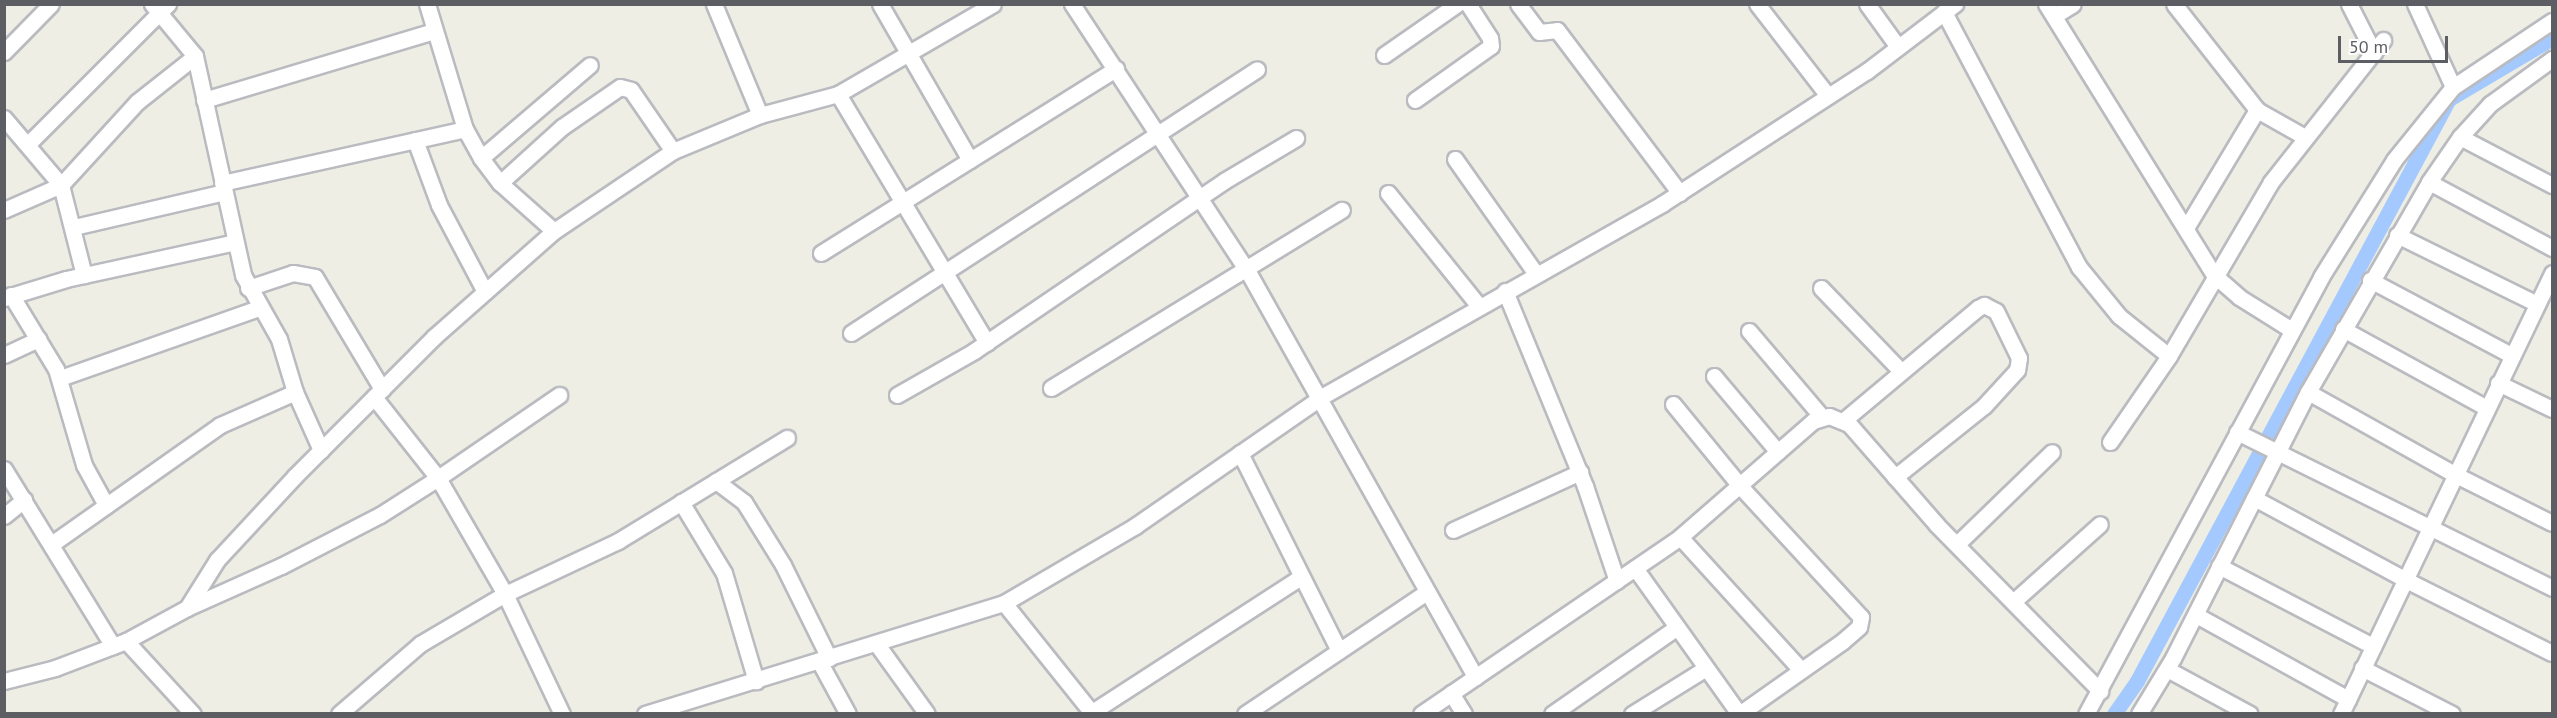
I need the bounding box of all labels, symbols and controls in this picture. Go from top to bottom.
scale bar [2341,24,2450,62]
text: 50 m [2349,35,2388,58]

